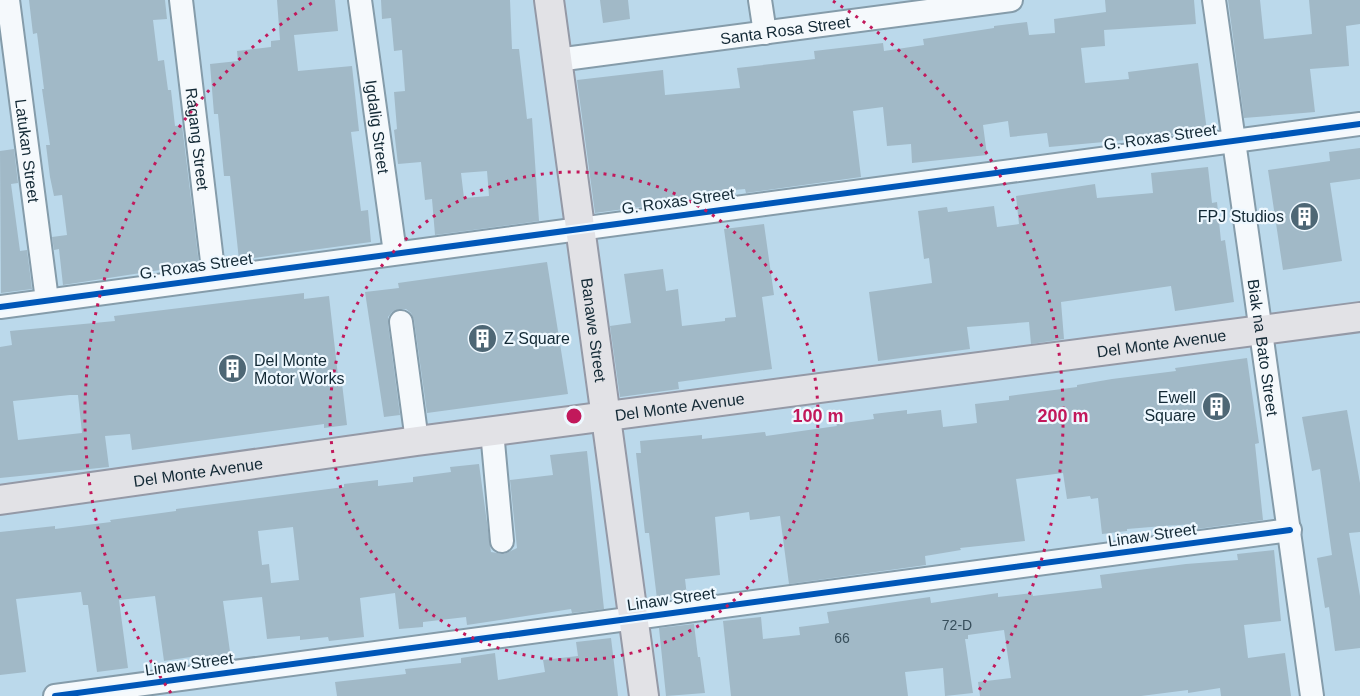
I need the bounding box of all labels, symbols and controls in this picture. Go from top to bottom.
street label: Santa Rosa Street [719,13,852,47]
street label: Igdalig Street [363,79,393,175]
street label: Ragang Street [183,87,212,192]
street label: Latukan Street [12,98,43,204]
street label: G. Roxas Street [1102,121,1218,153]
street label: G. Roxas Street [620,185,736,217]
building icon: FPJ Studios [1289,200,1321,232]
place label: FPJ Studios [1198,208,1284,225]
street label: G. Roxas Street [138,250,254,282]
street label: Banawe Street [579,277,610,384]
street label: Biak na Bato Street [1245,278,1282,418]
building icon: Z Square [467,322,499,354]
street label: Del Monte Avenue [1096,326,1227,360]
place label: Z Square [504,330,570,347]
place label: Del Monte Motor Works [254,352,344,387]
building icon: Del Monte Motor Works [217,353,249,385]
place label: Ewell Square [1144,389,1196,424]
street label: Del Monte Avenue [614,390,746,423]
building icon: Ewell Square [1201,390,1233,422]
centre of rings [564,406,584,426]
text: 100 m [792,406,844,426]
text: 200 m [1037,406,1089,426]
street label: Del Monte Avenue [132,454,264,490]
street label: Linaw Street [1107,520,1198,550]
street label: Linaw Street [626,584,717,614]
house number: 72-D [942,617,972,633]
house number: 66 [834,630,850,646]
street label: Linaw Street [144,649,235,679]

